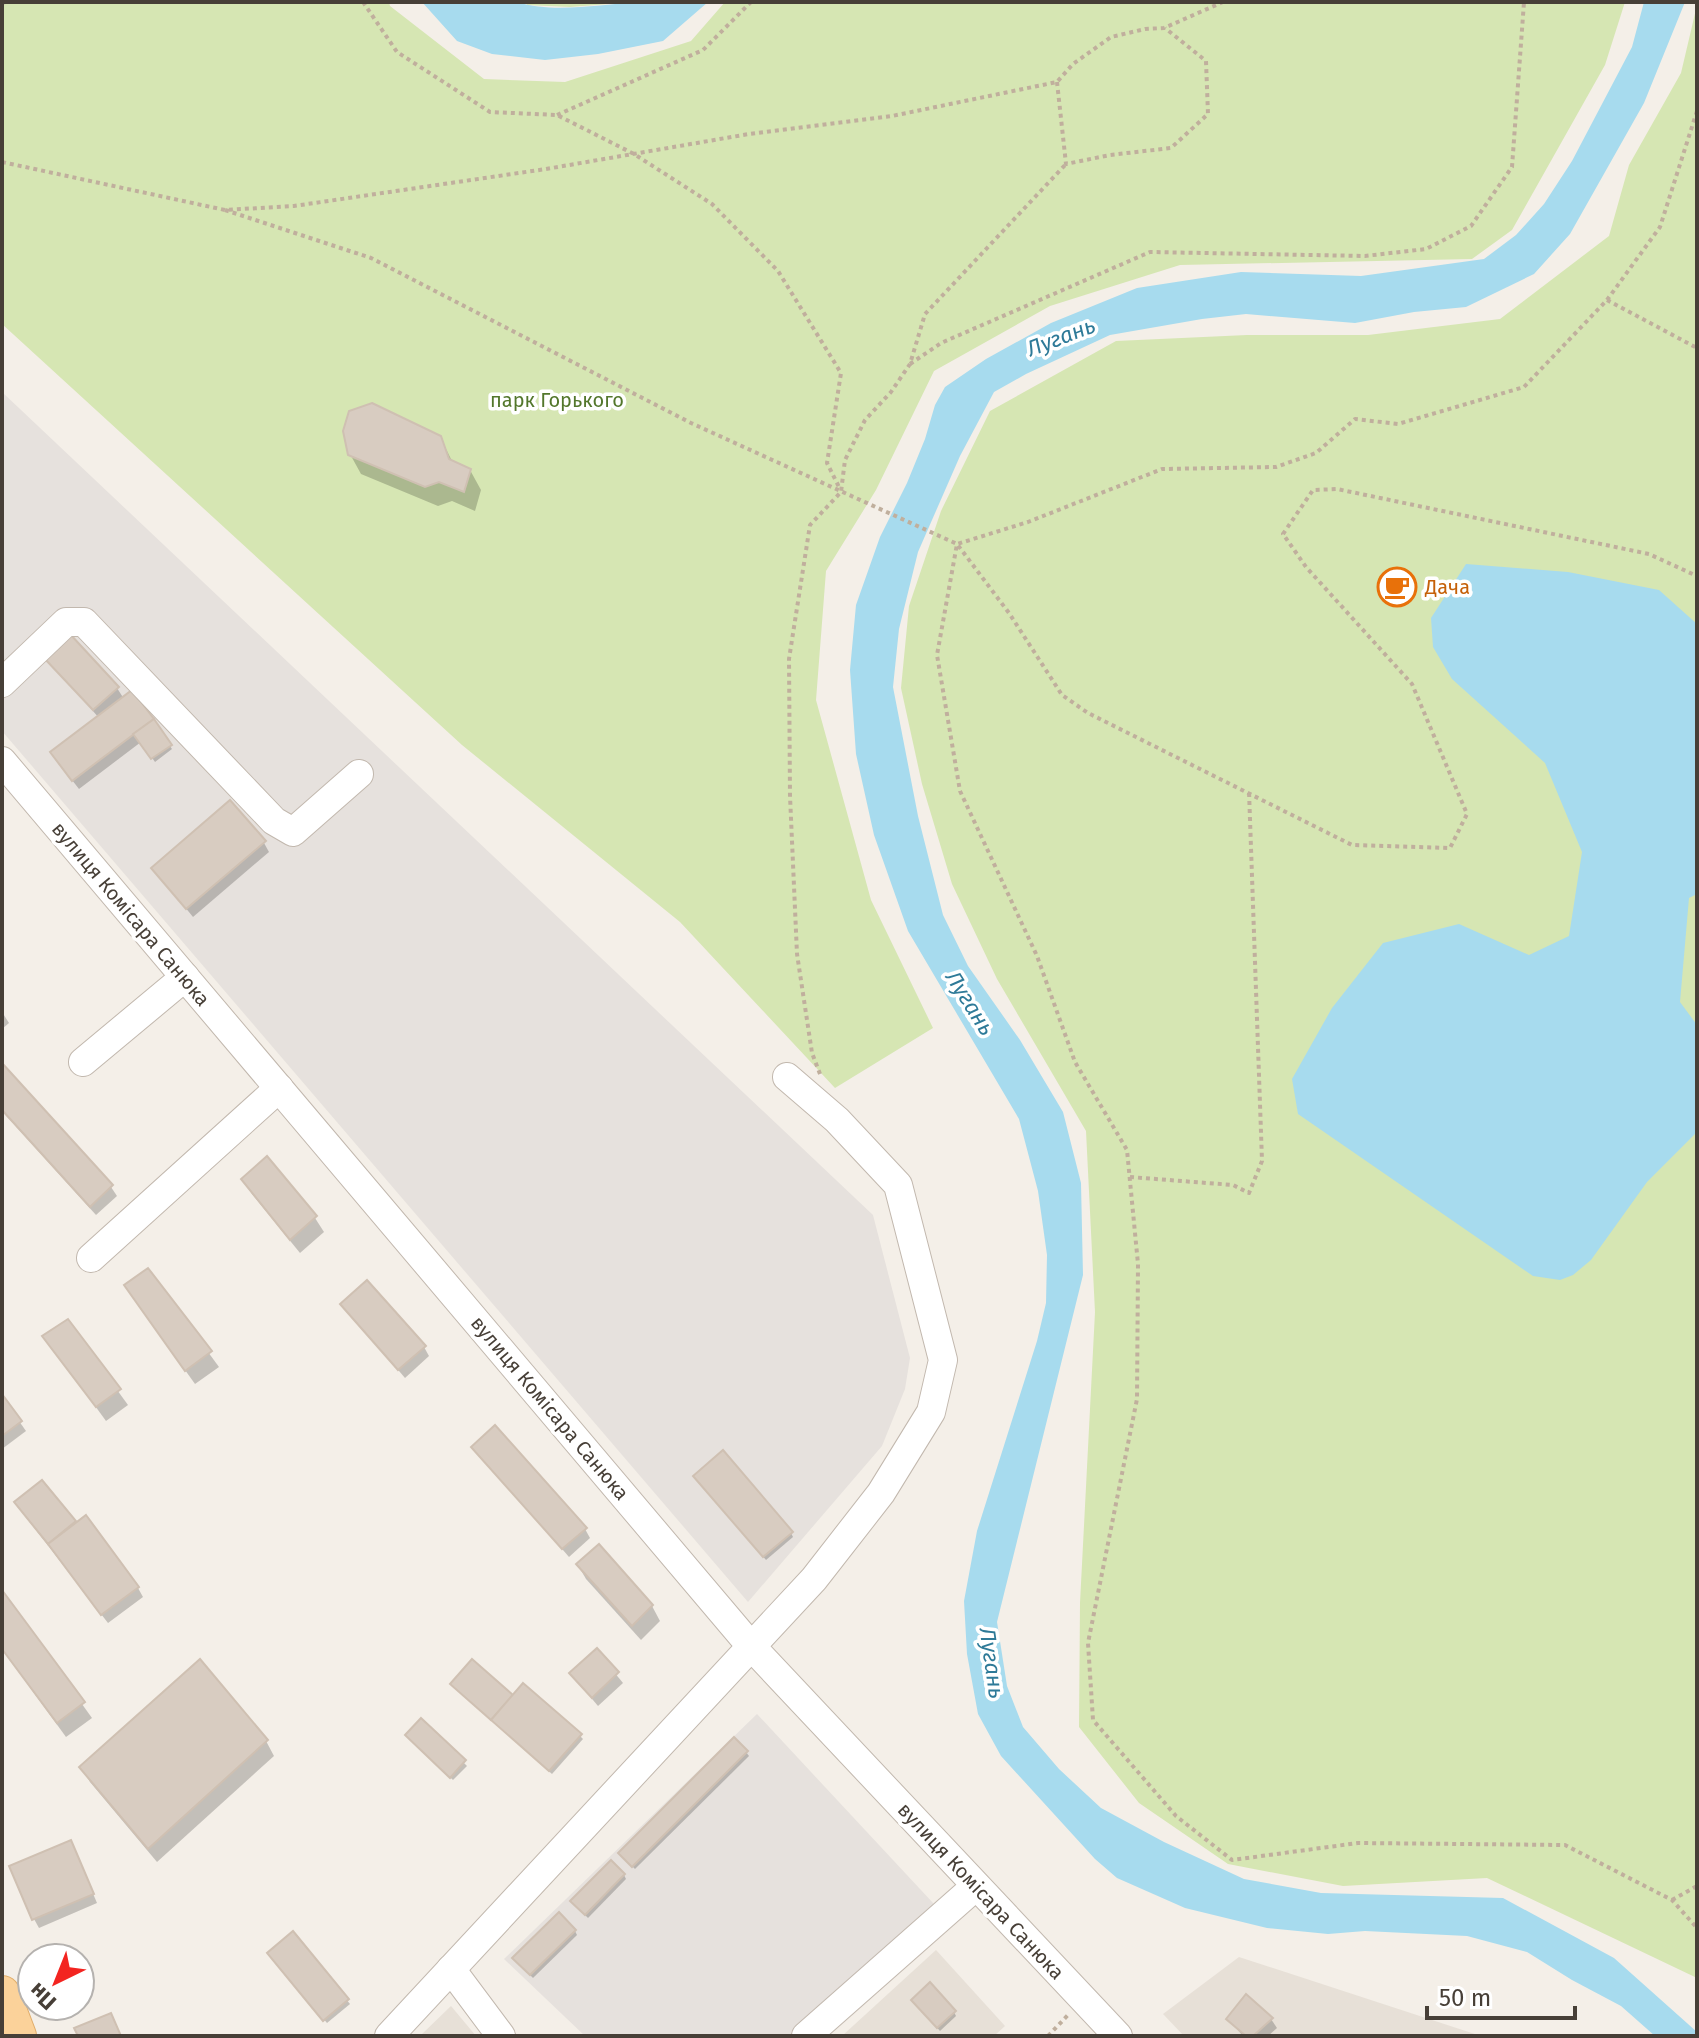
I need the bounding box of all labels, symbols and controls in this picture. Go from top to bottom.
water label: Лугань [1022,312,1099,363]
park label: парк Горького [490,388,624,412]
cafe icon: Дача [1376,566,1418,608]
place label: Дача [1424,575,1470,599]
street label: вулиця Комісара Санюка [47,817,215,1011]
water label: Лугань [939,965,1000,1040]
street label: вулиця Комісара Санюка [466,1311,634,1505]
water label: Лугань [974,1625,1010,1700]
street label: вулиця Комісара Санюка [893,1798,1069,1984]
north arrow [16,1942,96,2022]
scale bar [1427,1970,1575,2020]
text: Пн [23,1977,62,2016]
text: 50 m [1439,1984,1491,2012]

